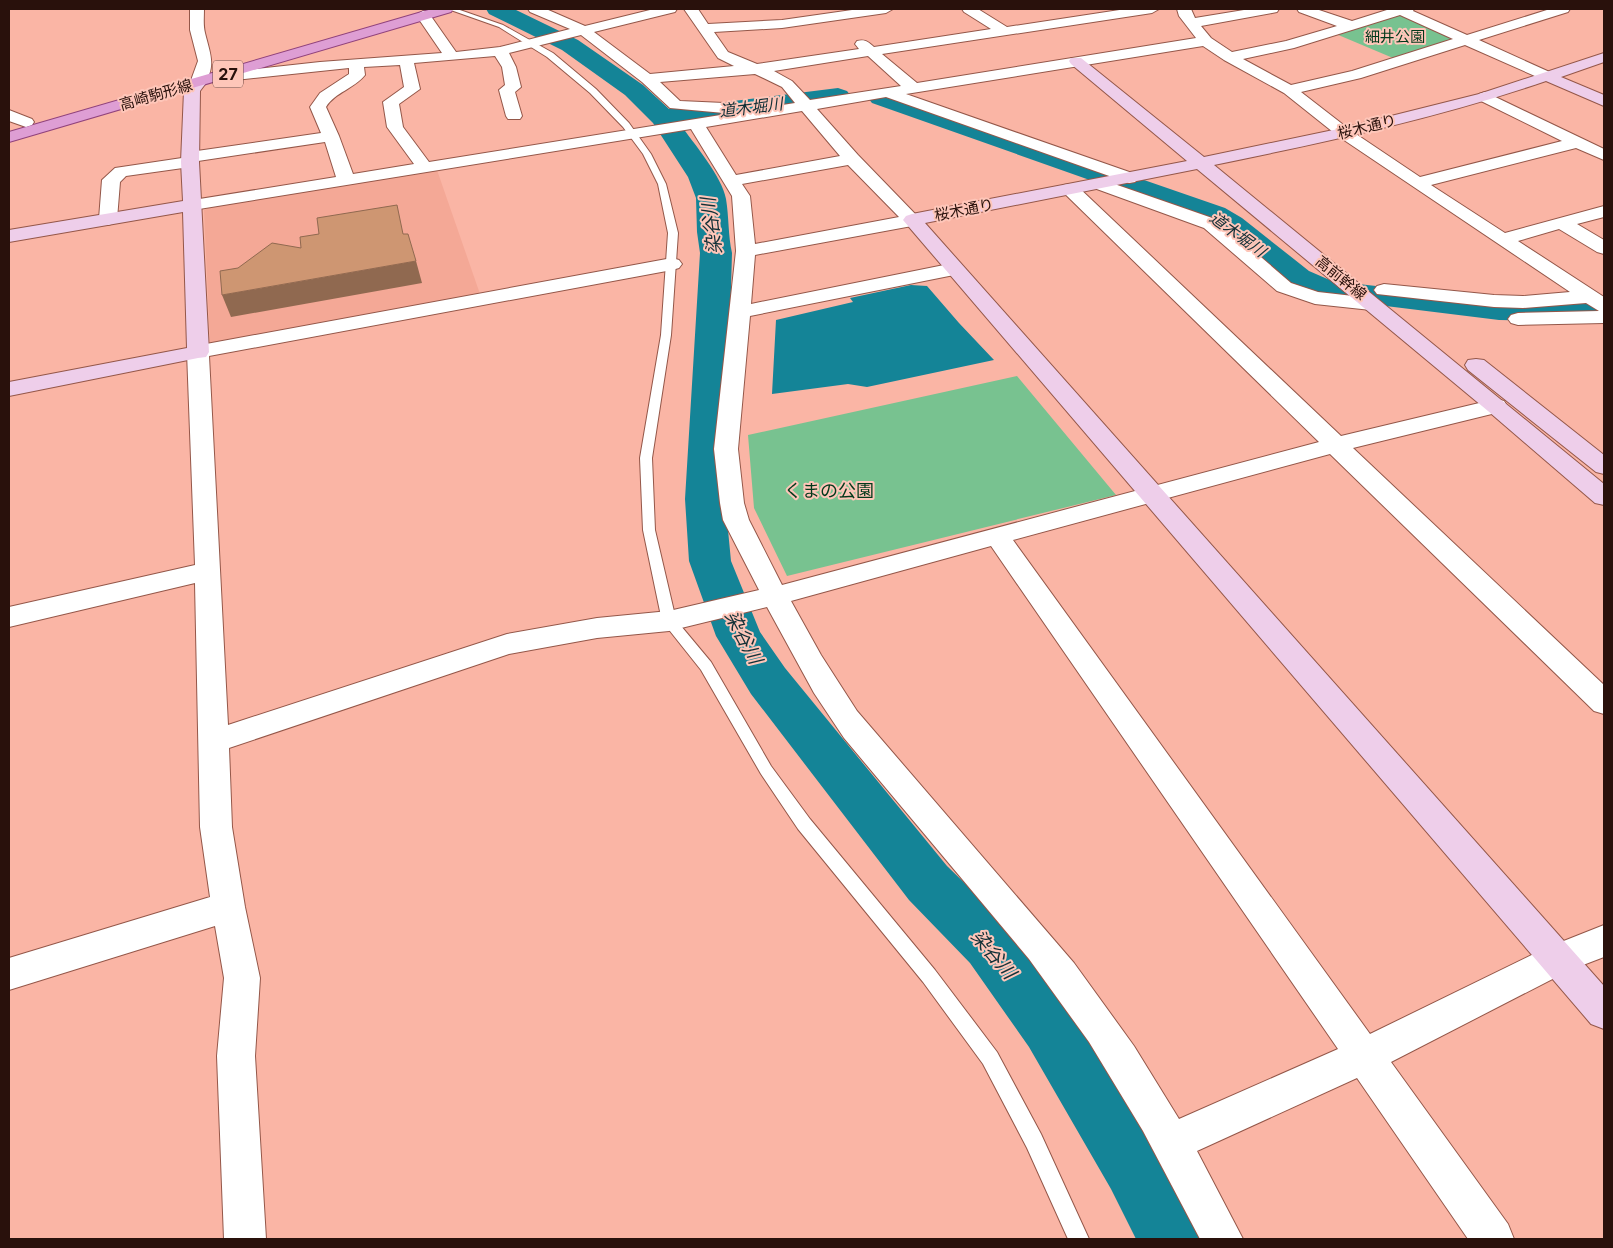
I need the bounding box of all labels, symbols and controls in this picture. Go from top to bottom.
park label: 細井公園 [1365,27,1425,46]
road number: 27 [213,61,243,88]
street label: 高崎駒形線 [117,75,195,114]
water label: 道木堀川 [718,93,786,121]
street label: 桜木通り [1335,110,1398,143]
water label: 染谷川 [696,194,726,256]
street label: 桜木通り [933,194,995,225]
water label: 道木堀川 [1206,207,1271,262]
street label: 高前幹線 [1312,251,1371,304]
park label: くまの公園 [784,480,874,501]
water label: 染谷川 [720,607,768,670]
water label: 染谷川 [966,925,1022,985]

